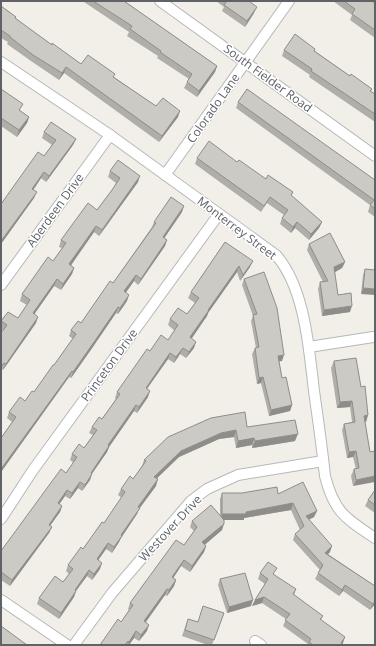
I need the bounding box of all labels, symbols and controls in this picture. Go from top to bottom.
street label: South Fielder Road [220,40,316,116]
street label: Colorado Lane [183,70,243,146]
street label: Aberdeen Drive [22,170,88,250]
street label: Monterrey Street [194,192,280,264]
street label: Princeton Drive [77,325,141,405]
street label: Westover Drive [135,491,205,565]

